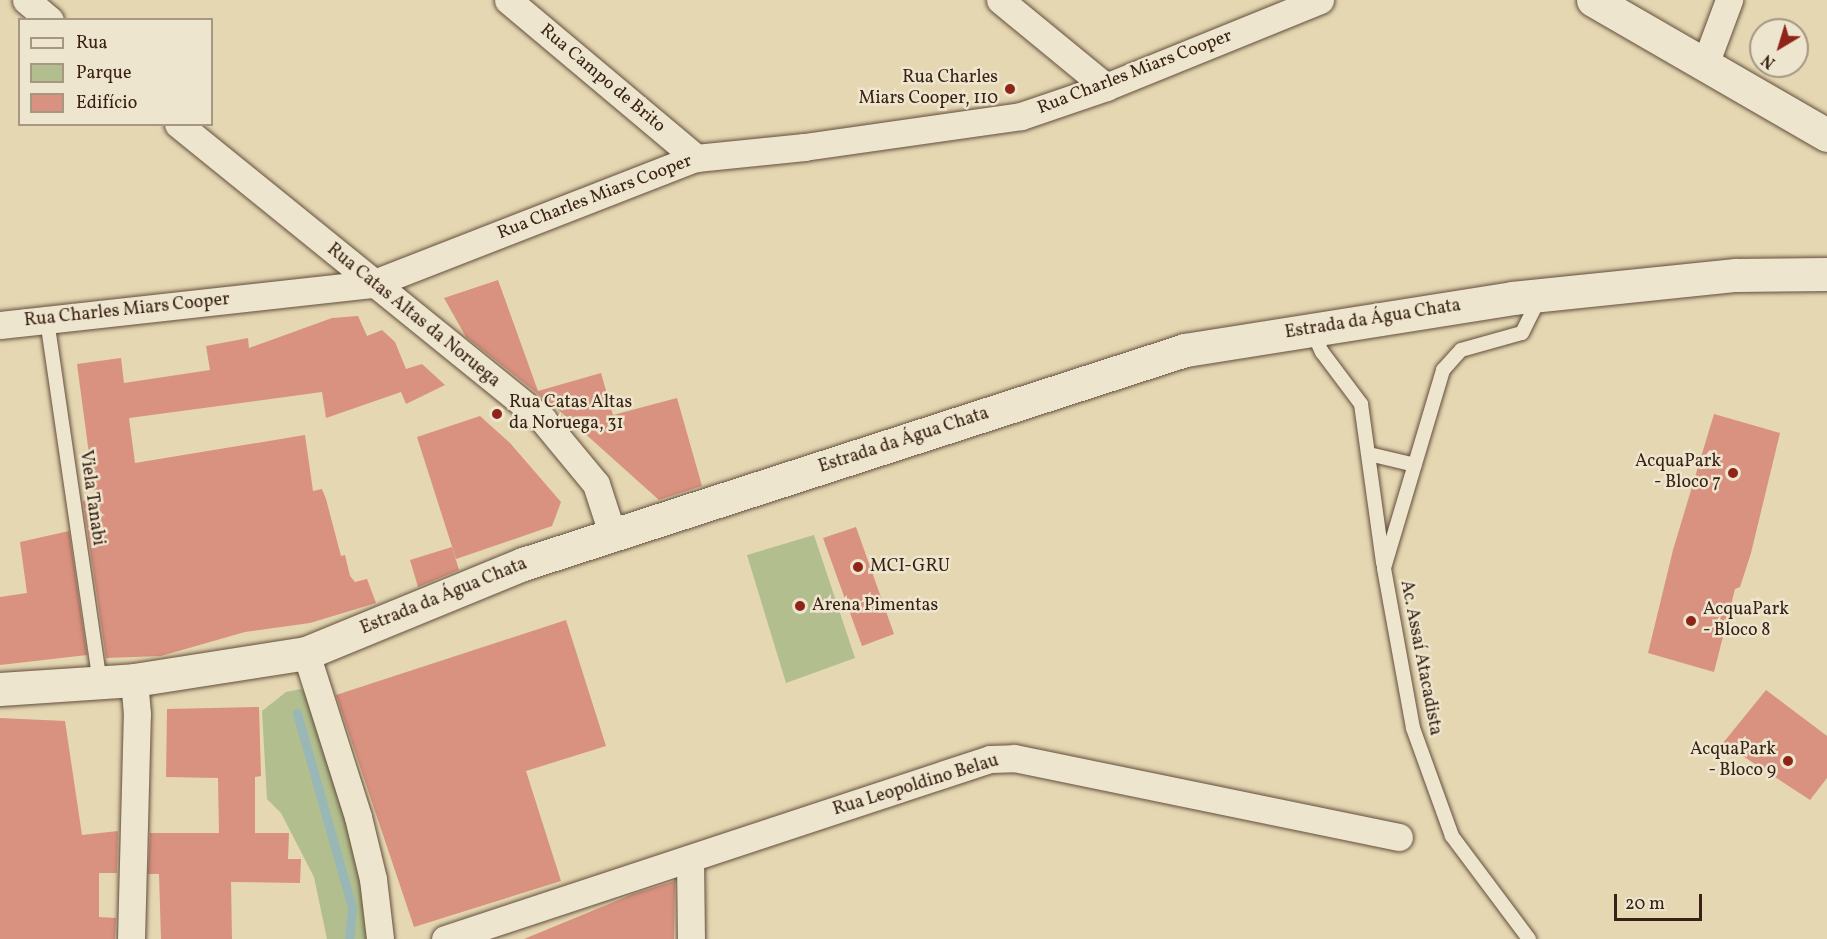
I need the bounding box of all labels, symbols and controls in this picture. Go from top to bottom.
legend [18,18,213,126]
north arrow [1749,18,1809,78]
street label: Rua Campo de Brito [535,20,669,138]
street label: Rua Charles Miars Cooper [1035,26,1235,120]
text: Rua [76,31,107,56]
text: N [1758,48,1781,73]
text: Parque [76,61,131,86]
place label: Rua Charles Miars Cooper, 110 [858,68,998,110]
marker: Rua Charles Miars Cooper, 110 [1003,82,1017,96]
text: Edifício [76,91,137,116]
street label: Rua Charles Miars Cooper [495,151,695,245]
street label: Rua Catas Altas da Noruega [322,239,504,393]
street label: Rua Charles Miars Cooper [23,289,231,333]
street label: Estrada da Água Chata [1283,295,1463,345]
place label: Rua Catas Altas da Noruega, 31 [509,393,632,436]
street label: Estrada da Água Chata [816,403,992,479]
marker: Rua Catas Altas da Noruega, 31 [490,407,504,421]
street label: Viela Tanabi [74,449,108,547]
place label: AcquaPark - Bloco 7 [1635,452,1721,494]
marker: AcquaPark - Bloco 7 [1726,466,1740,480]
street label: Estrada da Água Chata [358,554,530,640]
place label: MCI-GRU [870,556,950,578]
marker: MCI-GRU [851,560,865,574]
street label: Ac. Assaí Atacadista [1394,579,1446,737]
place label: Arena Pimentas [812,595,938,617]
marker: Arena Pimentas [793,599,807,613]
place label: AcquaPark - Bloco 8 [1703,600,1789,642]
marker: AcquaPark - Bloco 8 [1684,614,1698,628]
place label: AcquaPark - Bloco 9 [1690,740,1776,783]
street label: Rua Leopoldino Belau [831,751,1001,821]
marker: AcquaPark - Bloco 9 [1781,754,1795,768]
scale bar [1617,882,1706,920]
text: 20 m [1625,892,1665,917]

